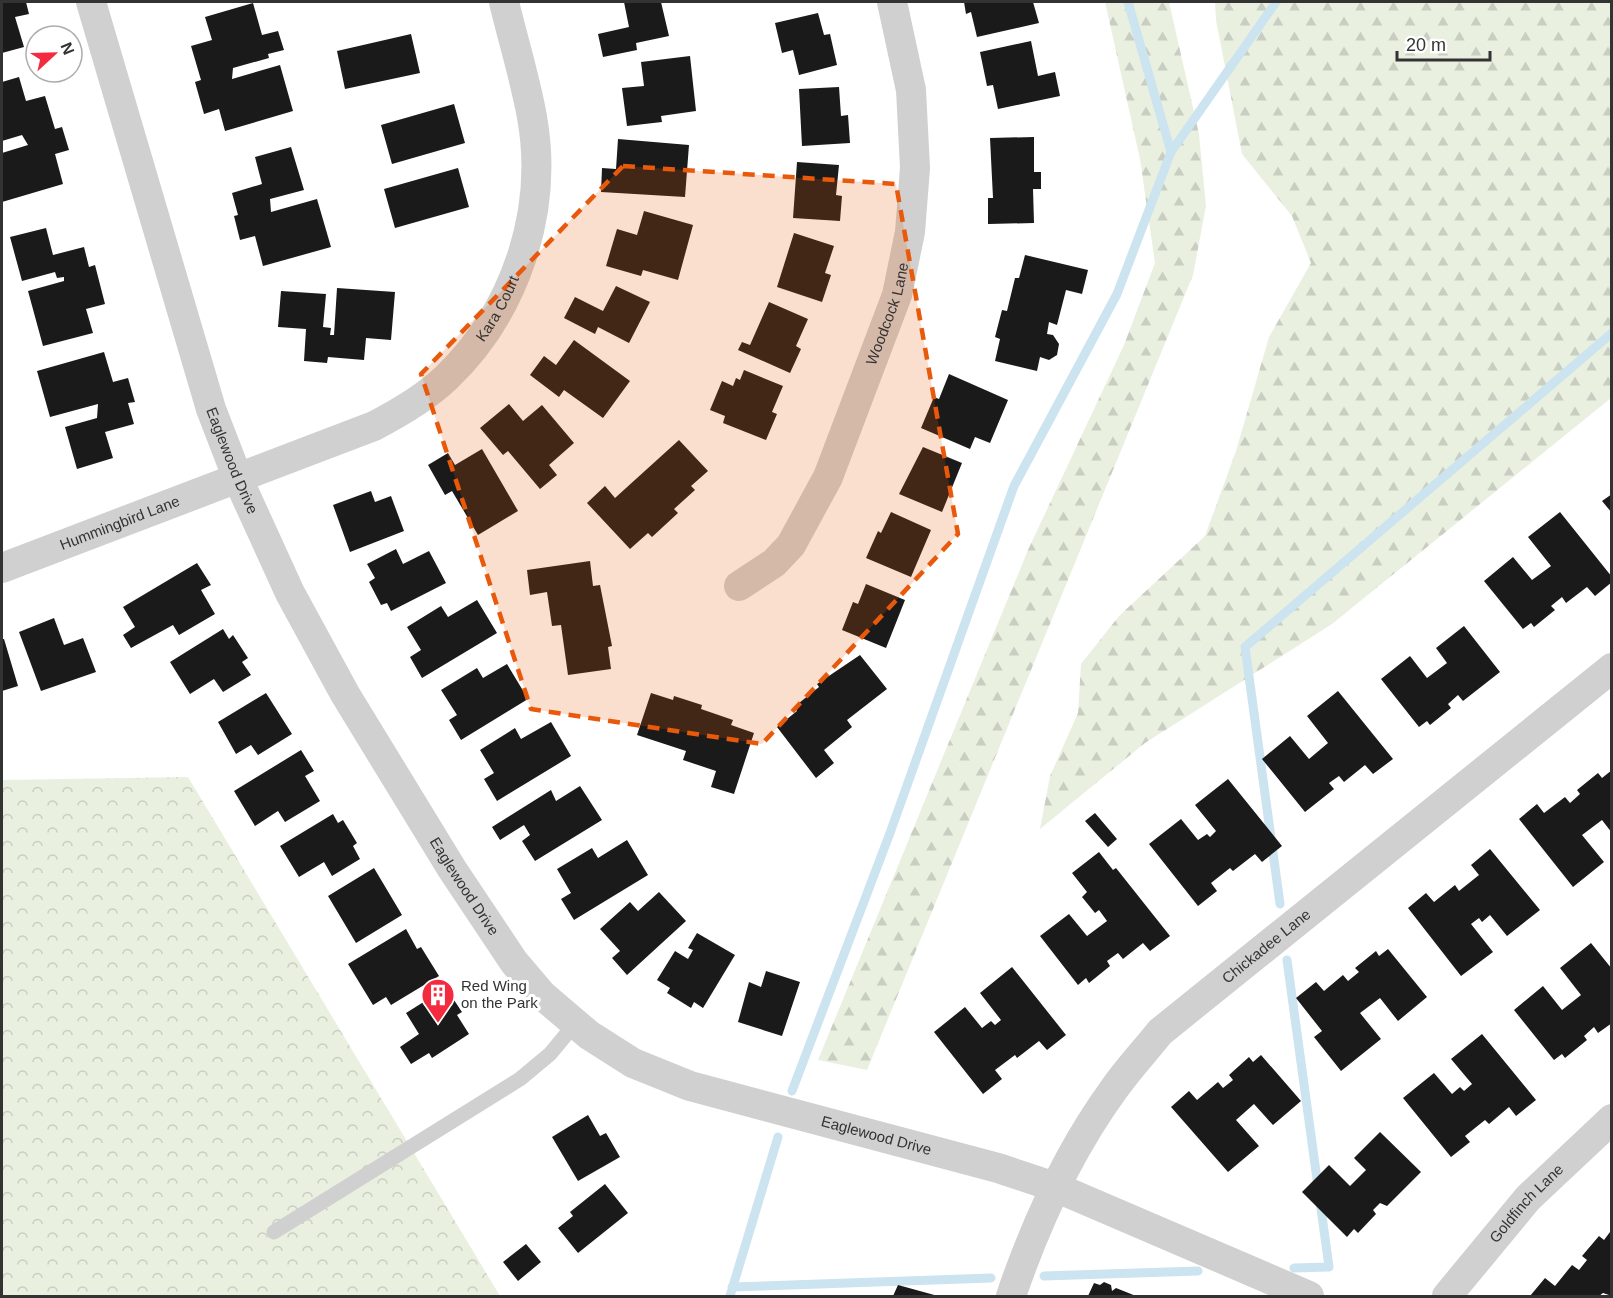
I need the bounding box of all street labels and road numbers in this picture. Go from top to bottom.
street label: Woodcock Lane [862,261,911,367]
street label: Kara Court [472,272,522,344]
street label: Eaglewood Drive [203,405,262,516]
street label: Hummingbird Lane [57,492,182,553]
street label: Eaglewood Drive [427,834,503,938]
street label: Chickadee Lane [1219,905,1314,987]
street label: Eaglewood Drive [819,1112,933,1158]
street label: Goldfinch Lane [1486,1160,1567,1246]

